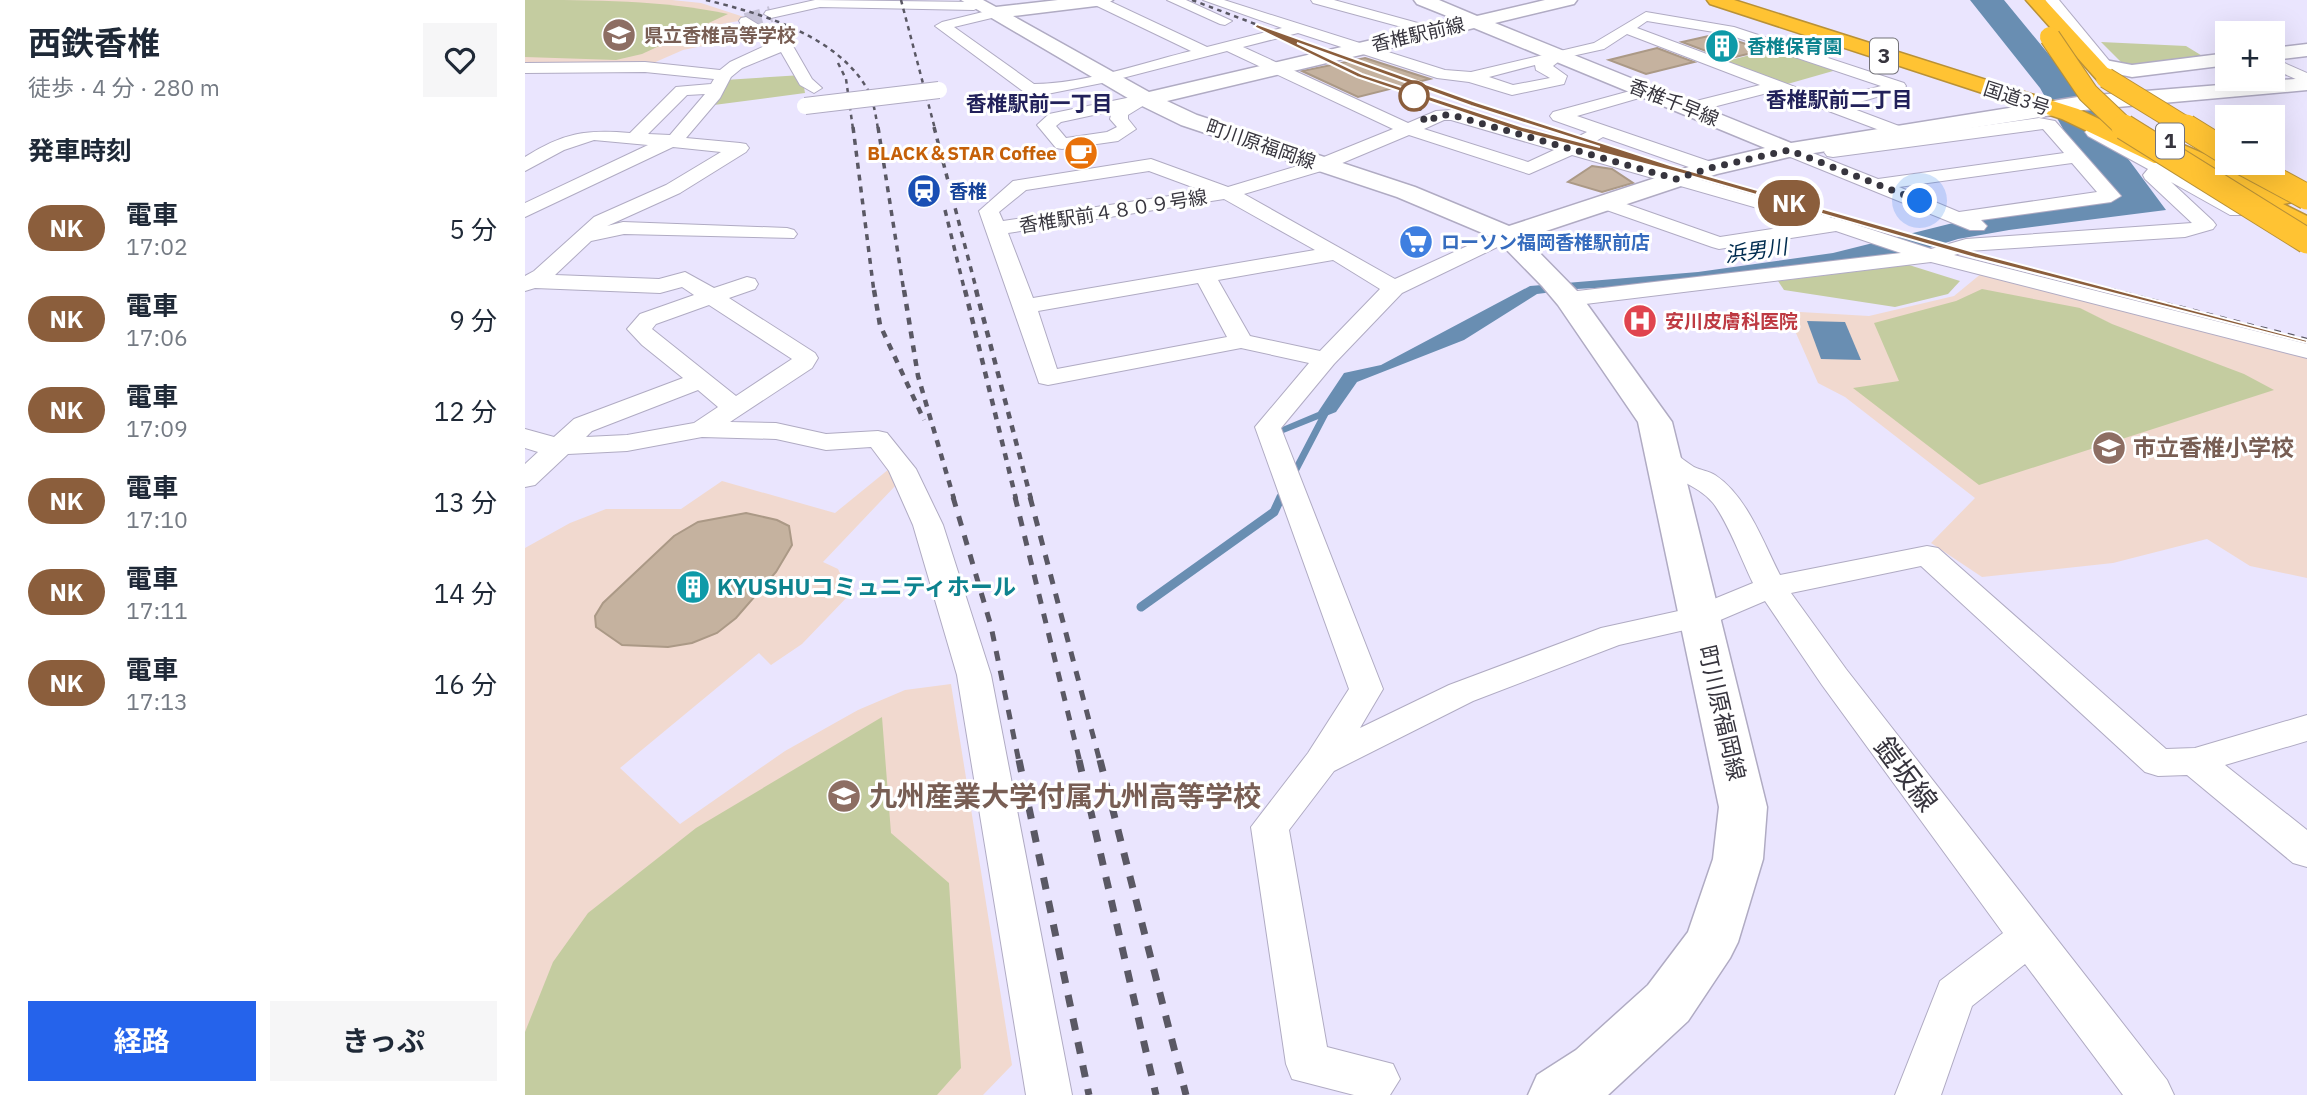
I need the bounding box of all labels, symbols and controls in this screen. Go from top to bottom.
street label: 香椎駅前線 [1369,12,1467,56]
school or university icon: 県立香椎高等学校 [600,16,638,54]
text: 西鉄香椎 [28,21,160,64]
map controls [2215,21,2285,175]
button: + [2215,21,2285,91]
button: heart [423,23,497,97]
place label: 県立香椎高等学校 [644,23,796,47]
building icon: 香椎保育園 [1703,27,1741,65]
place label: 香椎保育園 [1747,34,1842,58]
road number: 3 [1870,38,1898,74]
text: 徒歩 · 4 分 · 280 m [28,72,220,102]
street label: 香椎千早線 [1625,73,1723,131]
street label: 国道3号 [1981,76,2053,120]
unlabelled marker [1399,81,1429,111]
district label: 香椎駅前二丁目 [1766,85,1913,113]
district label: 香椎駅前一丁目 [966,89,1113,117]
button: − [2215,105,2285,175]
street label: 町川原福岡線 [1203,114,1319,174]
road number: 1 [2156,124,2184,158]
text: 発車時刻 [28,133,132,167]
cafe icon: BLACK＆STAR Coffee [1062,134,1100,172]
place label: BLACK＆STAR Coffee [867,141,1057,165]
station icon: 香椎 [905,172,943,210]
place label: 香椎 [949,179,987,203]
line badge: NK [1757,180,1821,226]
your location [1902,183,1937,218]
street label: 香椎駅前４８０９号線 [1017,184,1209,238]
text: NK [1772,187,1806,219]
text: 電車 [126,197,178,231]
text: NK [49,212,84,244]
text: 5 分 [449,212,497,246]
supermarket icon: ローソン福岡香椎駅前店 [1397,223,1435,261]
place label: ローソン福岡香椎駅前店 [1441,230,1650,254]
text: 17:02 [126,231,188,261]
water label: 浜男川 [1723,231,1791,268]
text: 電車 [126,288,178,322]
hospital icon: 安川皮膚科医院 [1621,302,1659,340]
text: NK [49,303,84,335]
text: 9 分 [449,303,497,337]
place label: 安川皮膚科医院 [1665,309,1798,333]
text: 17:06 [126,322,188,352]
text: 電車 [126,379,178,413]
text: NK [49,394,84,426]
text: 12 分 [434,394,497,428]
text: 17:09 [126,413,188,443]
school or university icon: 市立香椎小学校 [2090,429,2128,467]
place label: 市立香椎小学校 [2133,432,2294,462]
text: 電車 [126,470,178,504]
text: NK [49,485,84,517]
text: 13 分 [434,485,497,519]
text: 17:10 [126,504,188,534]
text: 電車 [126,561,178,595]
building icon: KYUSHUコミュニティホール [674,568,712,606]
place label: KYUSHUコミュニティホール [717,571,1016,601]
text: NK [49,576,84,608]
text: 14 分 [434,576,497,610]
text: 17:11 [126,595,188,625]
street label: 町川原福岡線 [1693,642,1753,783]
text: 電車 [126,652,178,686]
text: NK [49,667,84,699]
text: 16 分 [434,667,497,701]
text: 17:13 [126,686,188,716]
street label: 鎧坂線 [1866,729,1946,818]
school or university icon: 九州産業大学付属九州高等学校 [825,777,863,815]
place label: 九州産業大学付属九州高等学校 [869,777,1261,814]
button: 経路 [28,1001,256,1081]
button: きっぷ [270,1001,497,1081]

